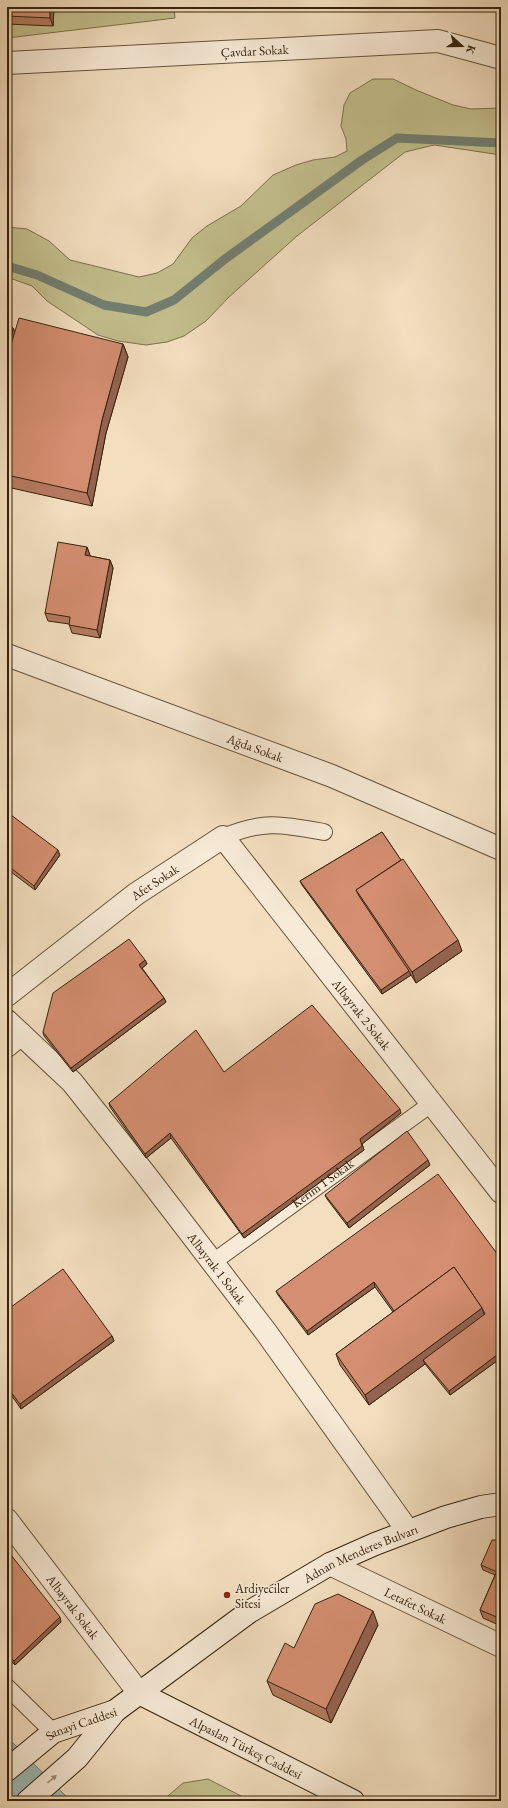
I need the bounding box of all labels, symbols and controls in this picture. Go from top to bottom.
north arrow [442,26,482,66]
street label: Çavdar Sokak [220,41,290,61]
text: K [463,43,479,57]
street label: Ağda Sokak [224,729,286,766]
street label: Afet Sokak [126,860,183,905]
street label: Albayrak 2 Sokak [328,975,395,1054]
street label: Kerim 1 Sokak [288,1154,358,1211]
street label: Albayrak 1 Sokak [183,1228,250,1308]
street label: Adnan Menderes Bulvarı [299,1521,420,1588]
street label: Albayrak Sokak [42,1570,103,1644]
place label: Ardiyeciler Sitesi [234,1580,290,1612]
street label: Letafet Sokak [381,1583,450,1628]
marker: Ardiyeciler Sitesi [222,1590,232,1600]
street label: Sanayi Caddesi [42,1703,119,1744]
street label: Alpaslan Türkeş Caddesi [186,1712,305,1783]
one-way arrow [47,1775,57,1784]

